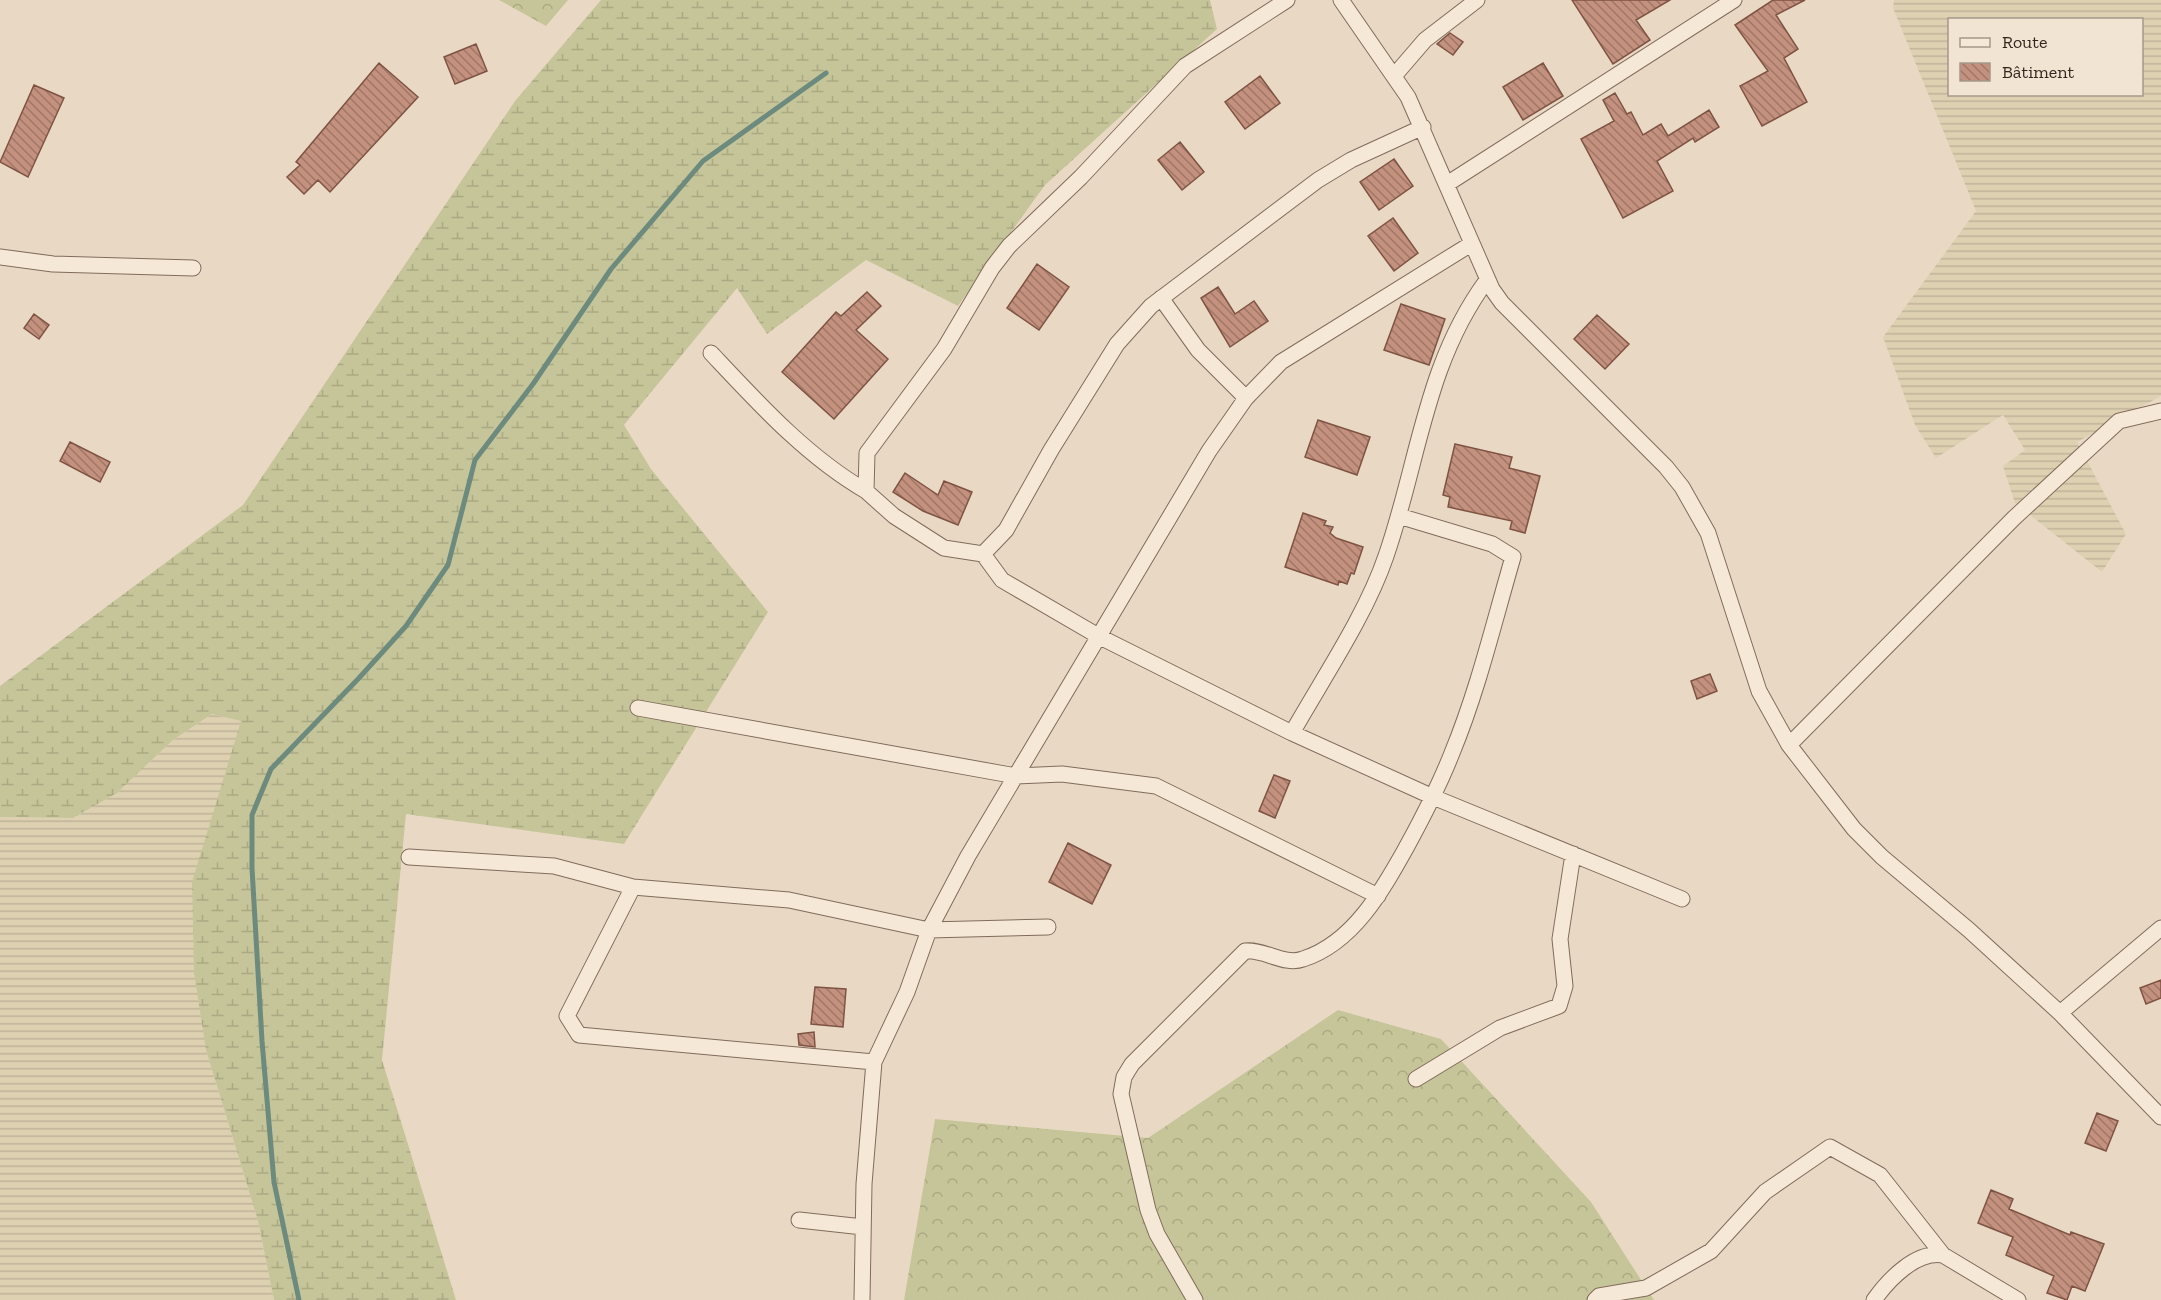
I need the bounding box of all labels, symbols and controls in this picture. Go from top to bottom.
legend [1948,18,2143,96]
text: Route [2002,31,2047,53]
text: Bâtiment [2002,61,2075,83]

